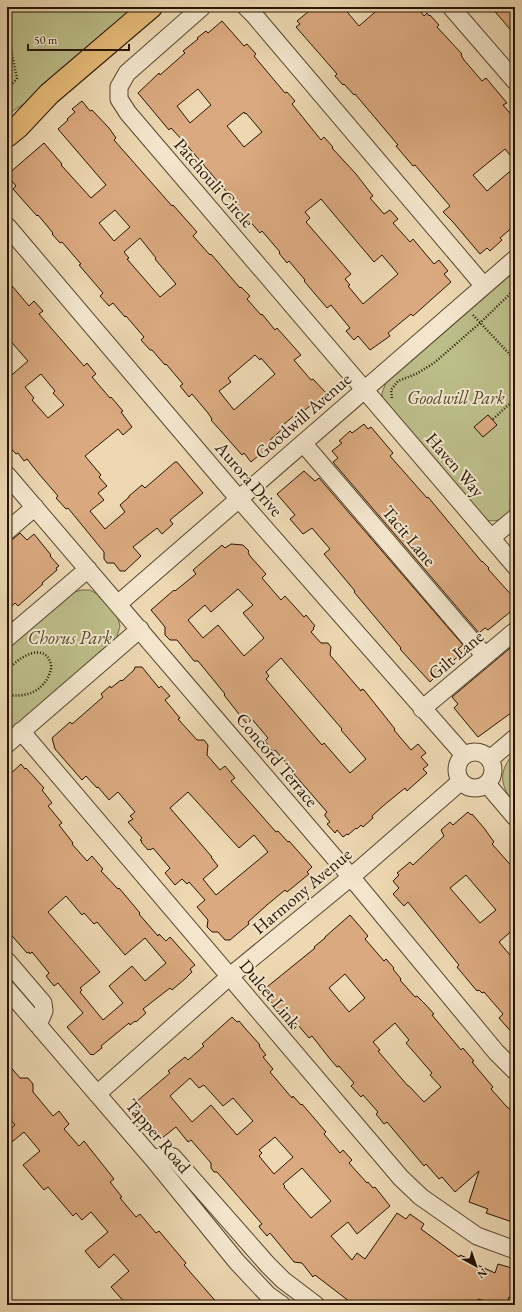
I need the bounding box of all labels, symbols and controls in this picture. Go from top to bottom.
scale bar [28,26,129,52]
text: 50 m [34,32,58,48]
street label: Patchouli Circle [169,133,259,232]
street label: Goodwill Avenue [250,367,356,464]
park label: Goodwill Park [407,386,505,409]
street label: Haven Way [421,427,490,502]
street label: Aurora Drive [210,436,288,521]
street label: Tacit Lane [377,500,442,571]
street label: Gilt Lane [423,625,488,684]
park label: Chorus Park [28,626,112,649]
street label: Concord Terrace [231,708,324,812]
street label: Harmony Avenue [247,842,356,939]
street label: Dulcet Link [235,954,306,1033]
street label: Tapper Road [121,1094,197,1178]
north arrow [456,1246,496,1286]
text: N [474,1265,490,1282]

